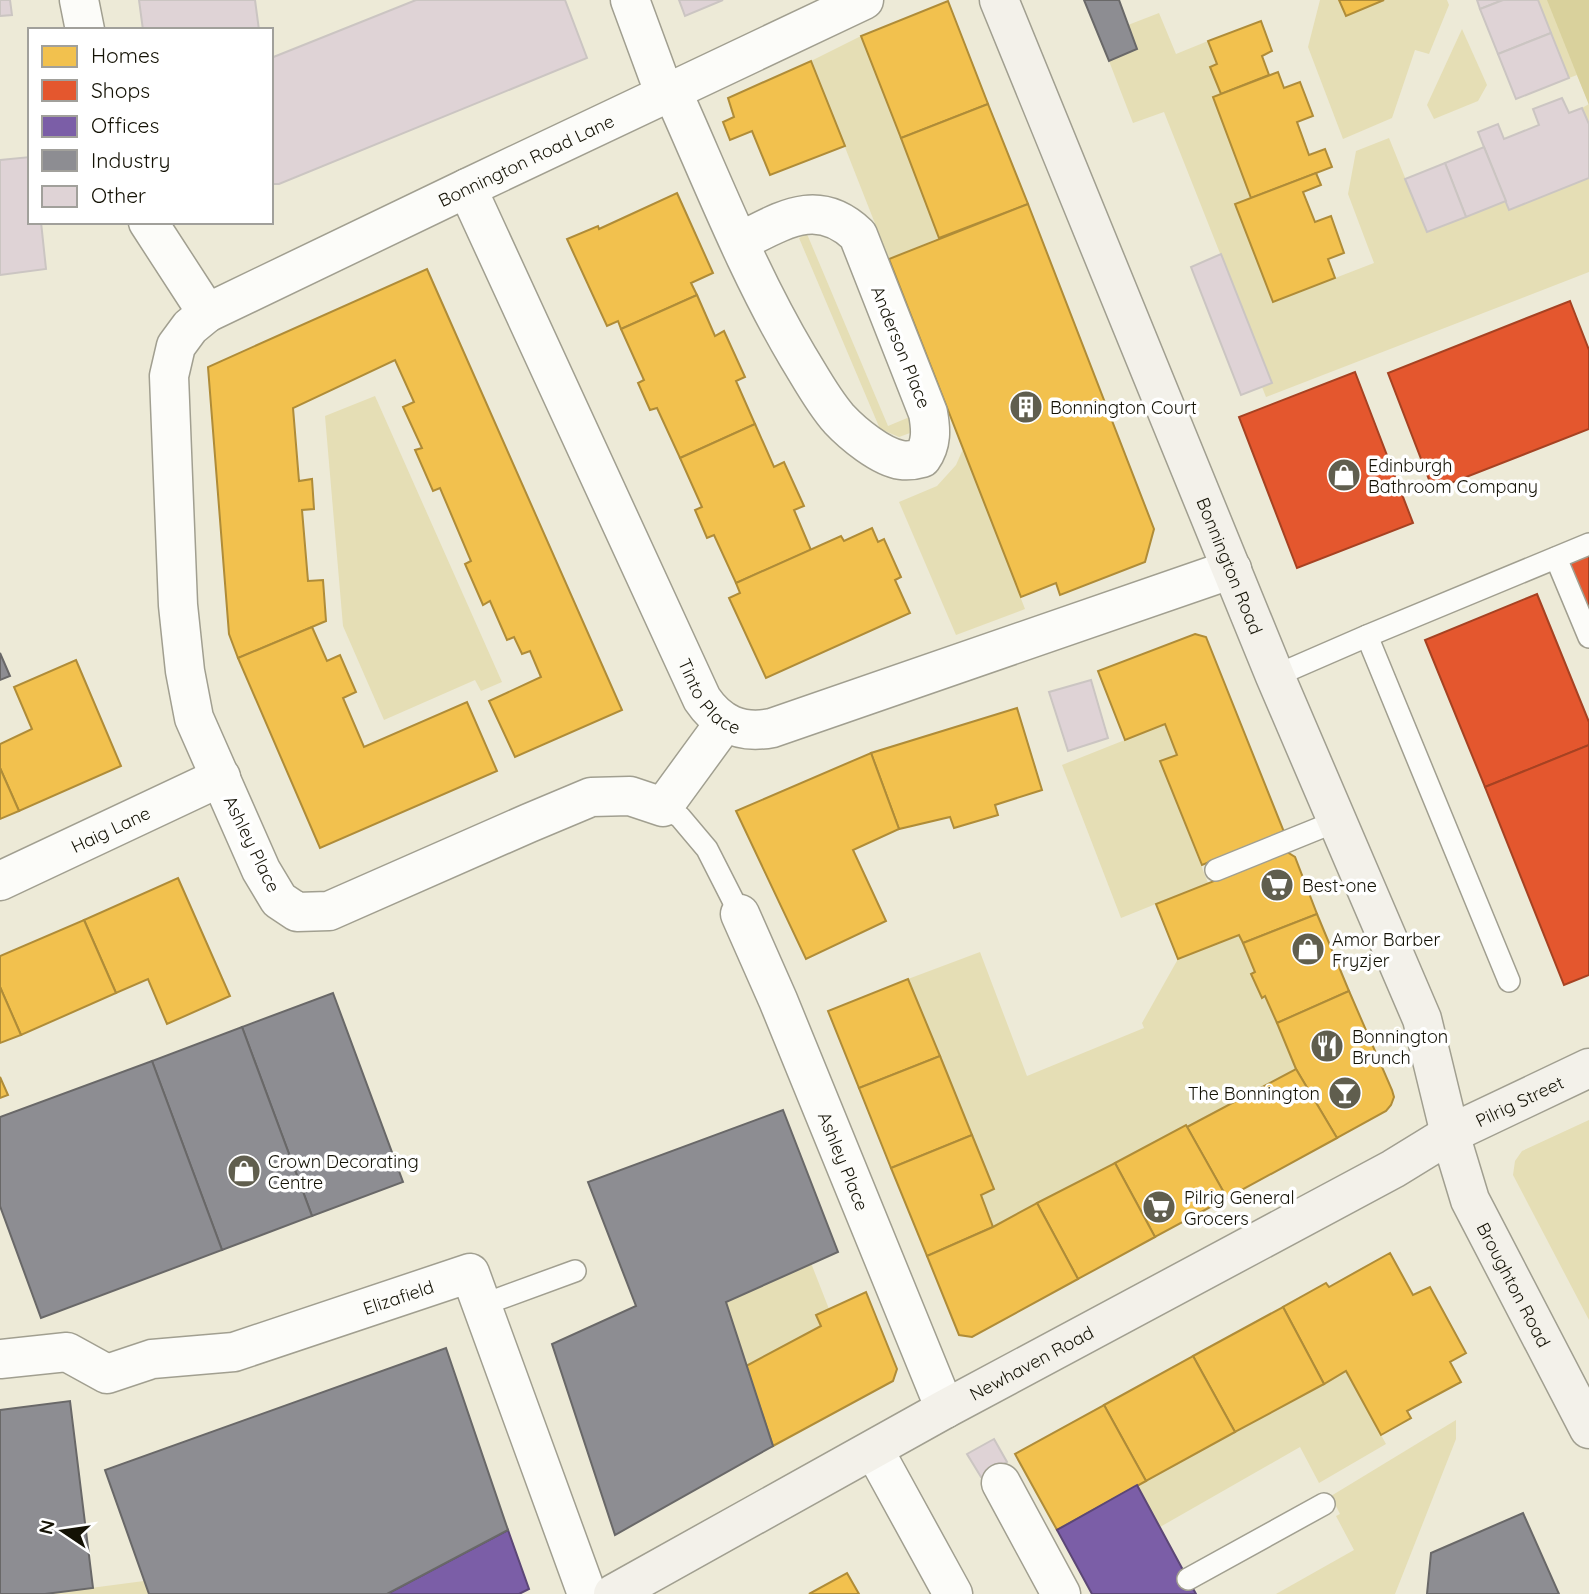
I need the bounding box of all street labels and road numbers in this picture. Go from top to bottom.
street label: Bonnington Road Lane [434,109,618,212]
street label: Anderson Place [866,282,936,412]
street label: Bonnington Road [1192,494,1268,638]
street label: Tinto Place [673,655,744,739]
street label: Ashley Place [219,792,285,896]
street label: Haig Lane [67,801,154,858]
street label: Pilrig Street [1472,1070,1567,1132]
street label: Ashley Place [813,1108,874,1214]
street label: Broughton Road [1472,1218,1556,1351]
street label: Elizafield [360,1274,437,1320]
street label: Newhaven Road [965,1320,1097,1405]

